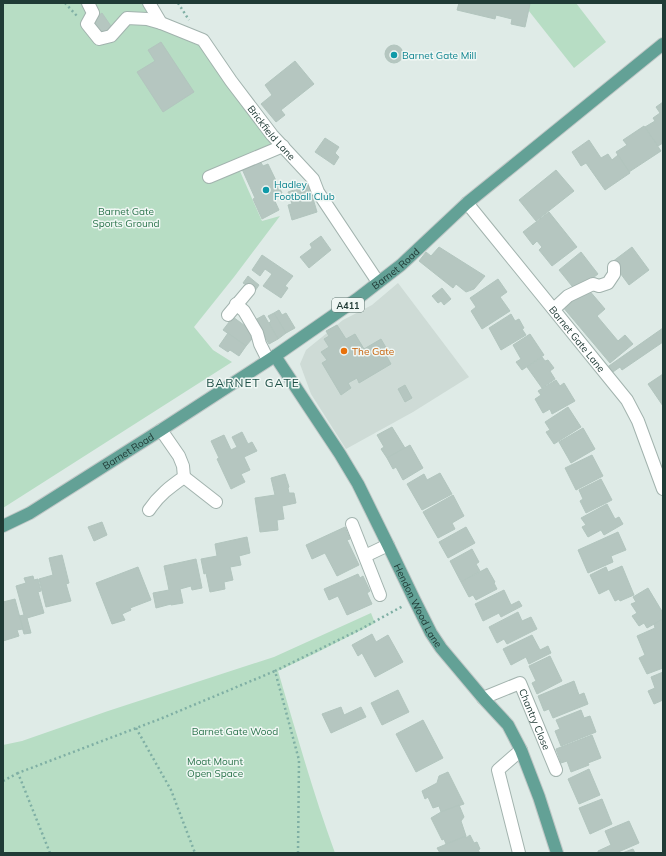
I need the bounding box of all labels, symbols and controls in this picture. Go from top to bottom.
place label: Barnet Gate Mill [402,49,476,62]
marker: Barnet Gate Mill [389,50,399,60]
street label: Brickfield Lane [245,102,298,163]
place label: Hadley Football Club [274,178,335,203]
marker: Hadley Football Club [261,185,271,195]
park label: Barnet Gate Sports Ground [92,205,160,230]
street label: Barnet Road [369,245,422,292]
road number: A411 [332,298,364,312]
street label: Barnet Gate Lane [547,303,608,375]
place label: The Gate [352,345,394,358]
marker: The Gate [339,346,349,356]
district label: BARNET GATE [206,375,300,390]
street label: Barnet Road [100,430,156,472]
street label: Hendon Wood Lane [391,561,445,650]
street label: Chantry Close [516,686,553,752]
park label: Barnet Gate Wood [192,725,278,738]
park label: Moat Mount Open Space [187,755,243,780]

